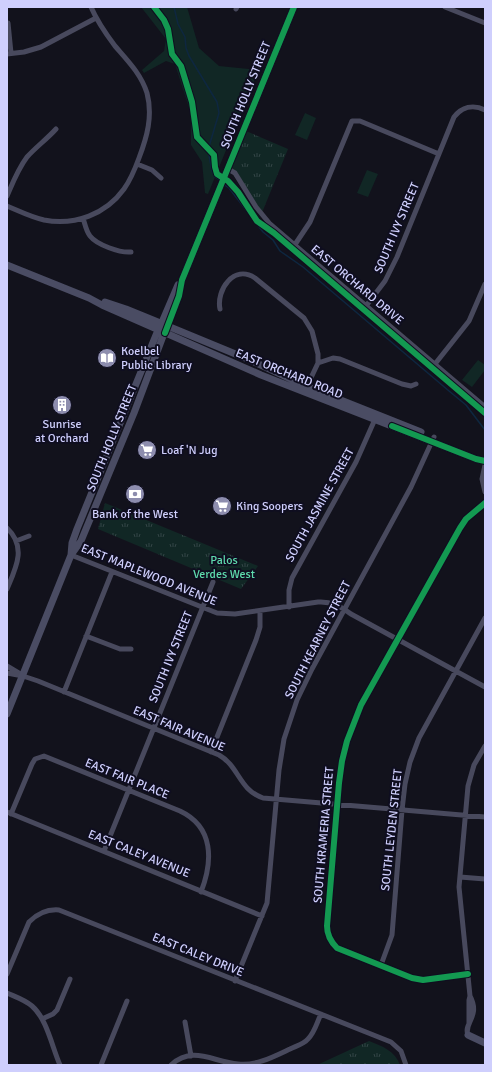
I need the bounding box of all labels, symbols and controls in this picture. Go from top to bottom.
street label: SOUTH HOLLY STREET [218,39,274,151]
street label: SOUTH IVY STREET [371,180,423,276]
street label: EAST ORCHARD DRIVE [308,242,407,328]
place label: Koelbel Public Library [121,344,192,373]
street label: EAST ORCHARD ROAD [233,346,345,402]
library icon: Koelbel Public Library [96,347,118,369]
street label: SOUTH HOLLY STREET [84,382,140,494]
building icon: Sunrise at Orchard [51,394,73,416]
place label: Sunrise at Orchard [35,417,89,446]
supermarket icon: Loaf 'N Jug [136,439,158,461]
place label: Loaf 'N Jug [161,443,217,458]
street label: SOUTH JASMINE STREET [282,445,358,565]
bank icon: Bank of the West [124,483,146,505]
supermarket icon: King Soopers [211,495,233,517]
place label: King Soopers [236,499,303,514]
place label: Bank of the West [92,507,178,522]
street label: EAST MAPLEWOOD AVENUE [79,541,219,609]
park label: Palos Verdes West [193,553,255,582]
street label: SOUTH KEARNEY STREET [282,578,354,701]
street label: SOUTH IVY STREET [146,609,196,705]
street label: EAST FAIR AVENUE [131,703,228,755]
street label: EAST FAIR PLACE [83,755,171,803]
street label: SOUTH KRAMERIA STREET [311,766,337,904]
street label: SOUTH LEYDEN STREET [378,768,406,892]
street label: EAST CALEY AVENUE [86,827,192,881]
street label: EAST CALEY DRIVE [150,930,246,980]

